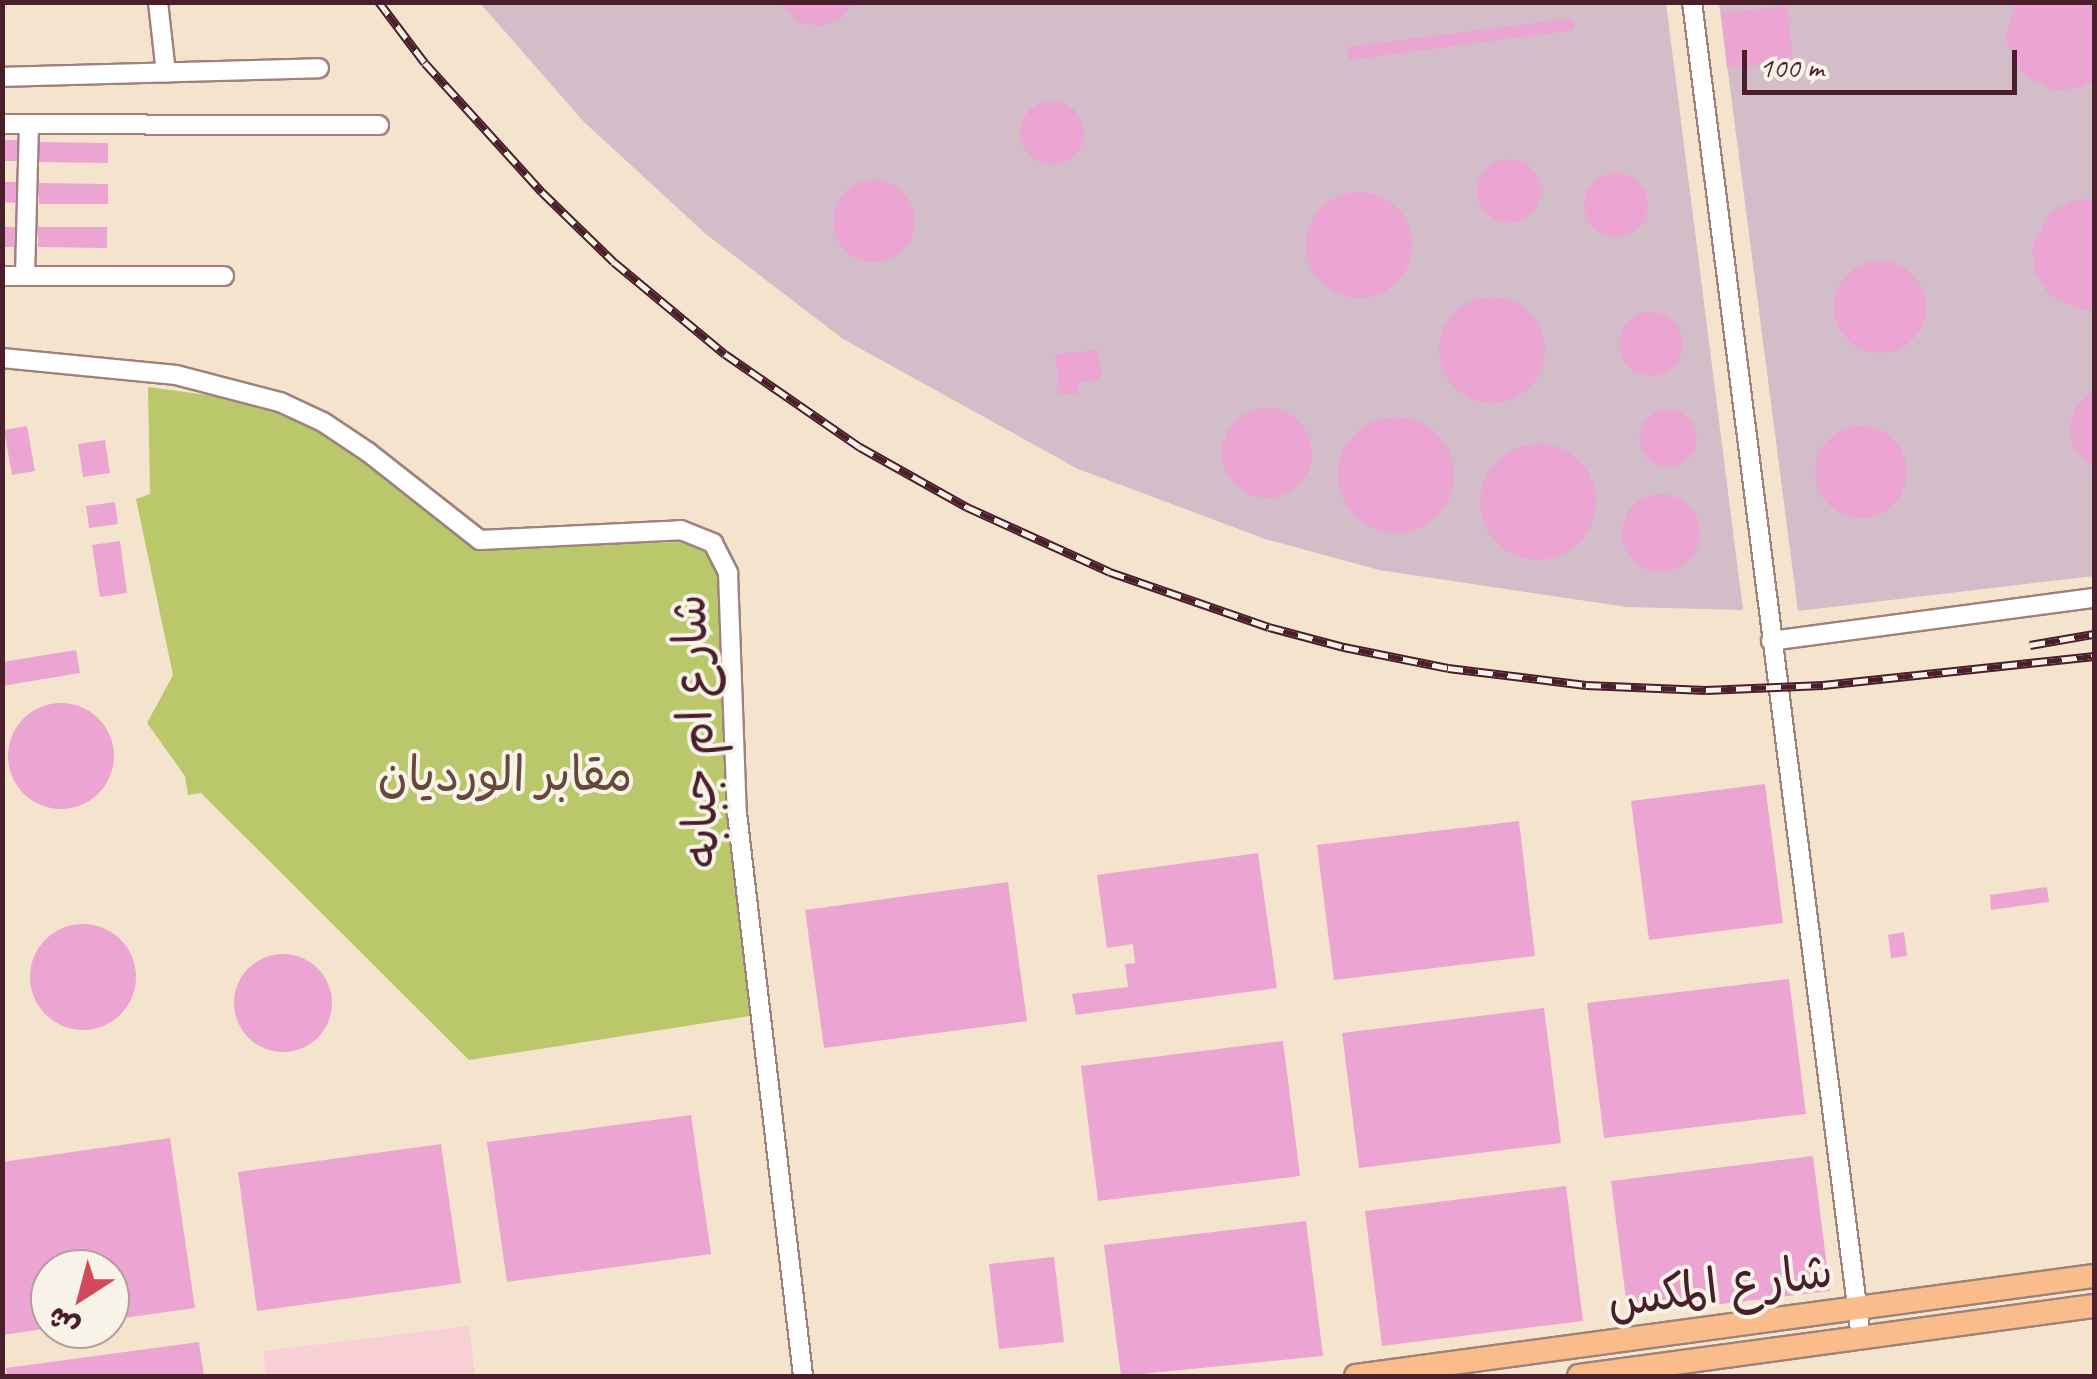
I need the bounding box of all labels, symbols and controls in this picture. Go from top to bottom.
scale bar [1747,30,2022,92]
text: 100 m [1759,48,1824,86]
street label: شارع ام جبابه [660,593,732,869]
park label: مقابر الورديان [378,746,632,804]
street label: شارع المكس [1604,1242,1836,1330]
north arrow [30,1249,130,1349]
text: ش [40,1299,86,1345]

